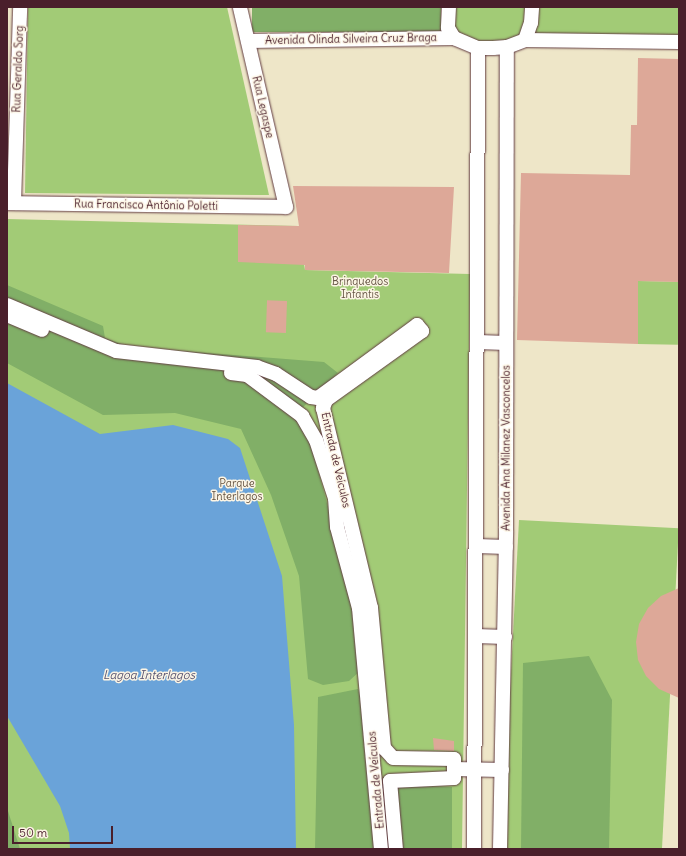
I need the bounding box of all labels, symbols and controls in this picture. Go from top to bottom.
street label: Rua Geraldo Sorg [10,25,26,113]
street label: Avenida Olinda Silveira Cruz Braga [265,31,437,47]
street label: Rua Legaspe [249,75,277,139]
street label: Rua Francisco Antônio Poletti [74,197,218,213]
park label: Brinquedos Infantis [332,275,388,301]
street label: Avenida Ana Milanez Vasconcelos [499,365,513,531]
street label: Entrada de Veículos [319,411,353,509]
park label: Parque Interlagos [211,477,263,503]
water label: Lagoa Interlagos [103,668,195,682]
street label: Entrada de Veículos [365,731,387,829]
scale bar [14,818,115,844]
text: 50 m [19,825,47,840]

